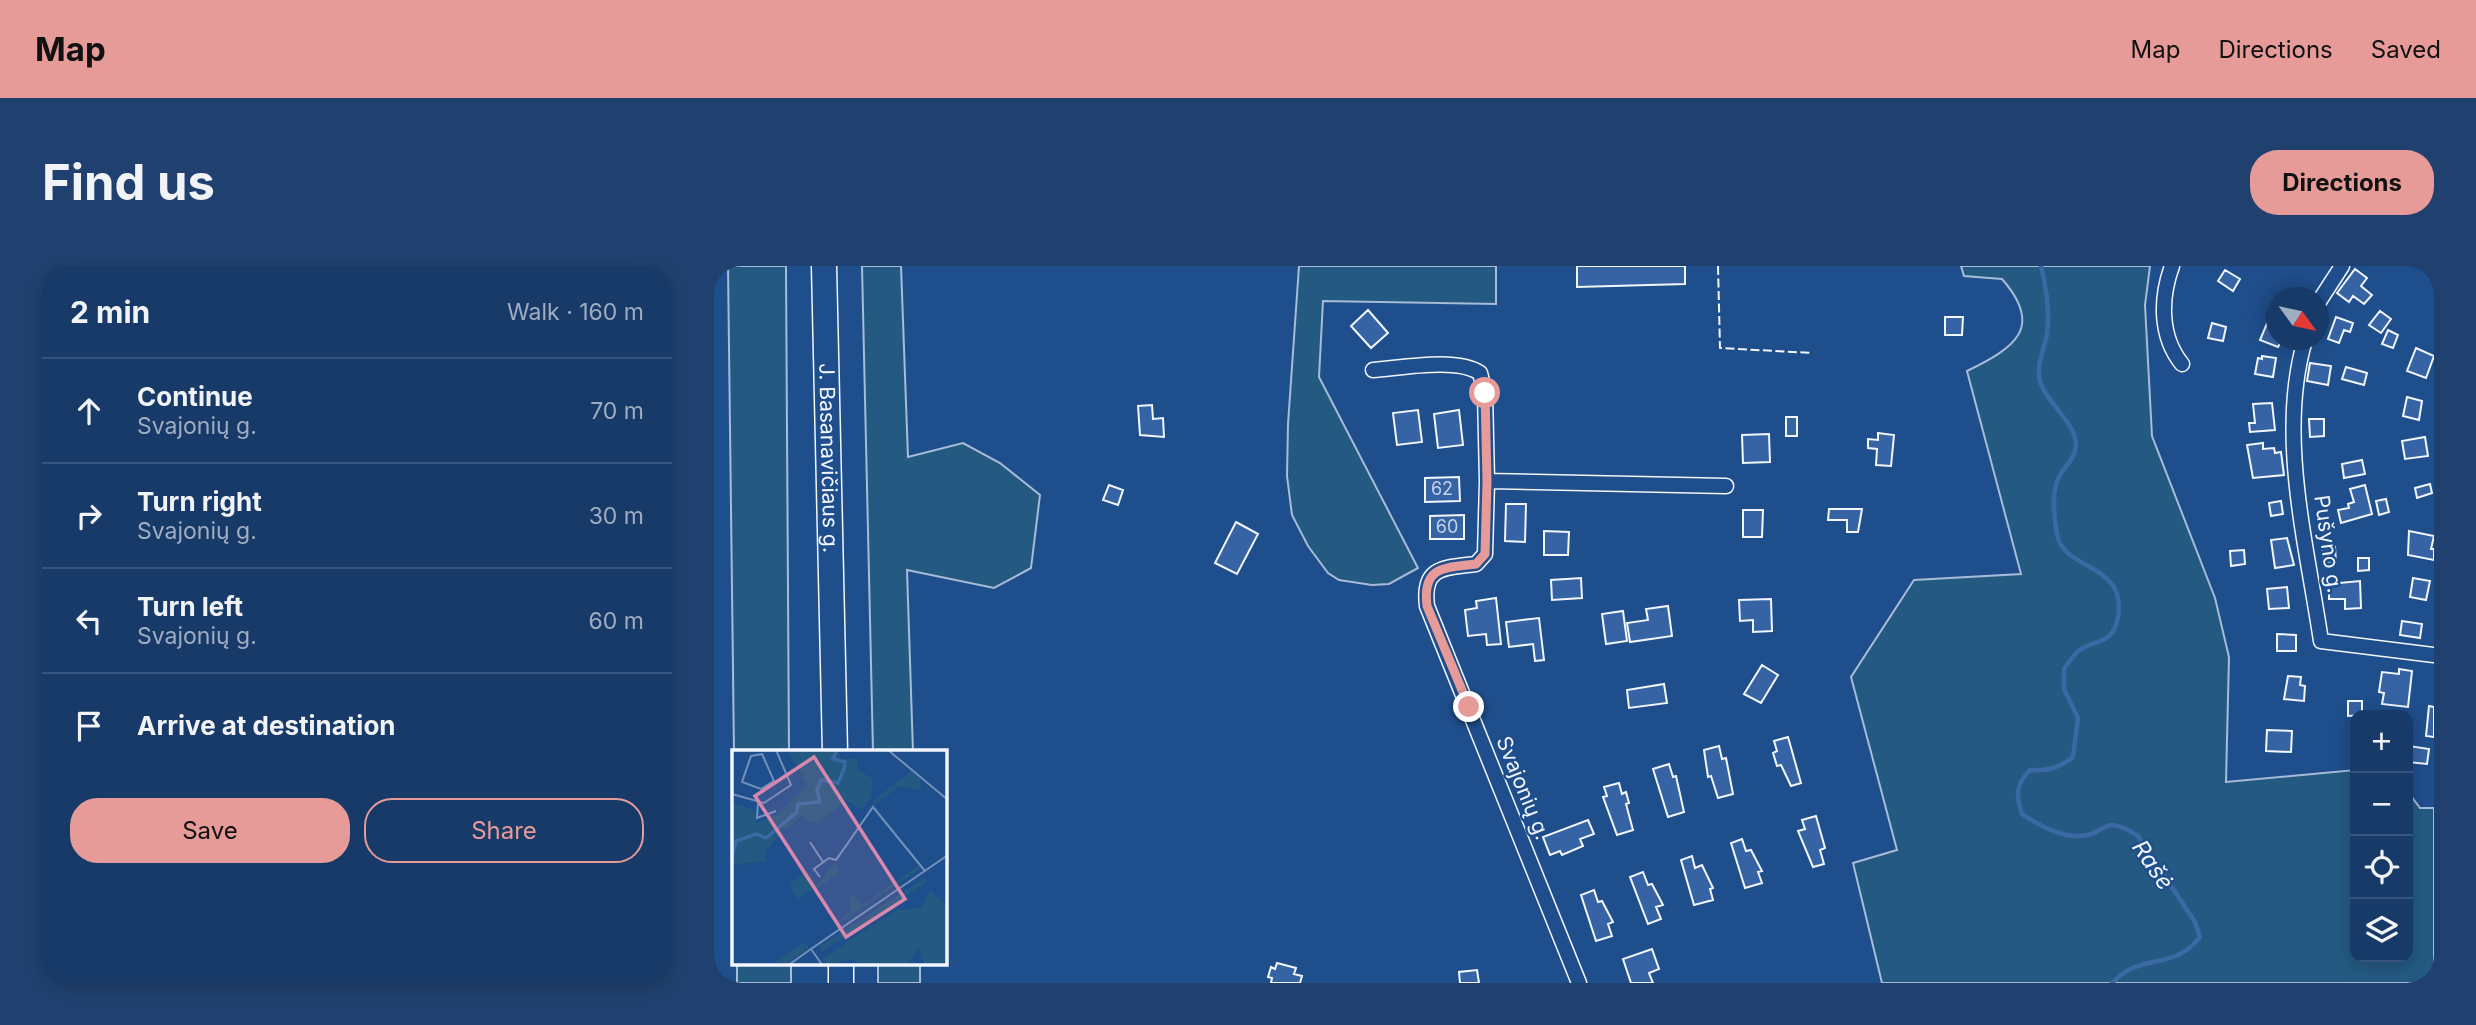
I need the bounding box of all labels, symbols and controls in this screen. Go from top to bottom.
text: Map [35,29,106,69]
text: Map [2131,35,2180,64]
text: Directions [2218,35,2333,64]
text: Saved [2371,35,2441,64]
button: Directions [2250,150,2434,215]
text: Find us [42,153,215,212]
north arrow [2266,287,2329,350]
text: 2 min [70,294,150,330]
text: Walk · 160 m [507,298,644,326]
street label: J. Basanavičiaus g. [814,363,843,553]
route start [1469,377,1500,408]
text: Continue [137,381,253,412]
icon: ahead [70,392,108,430]
text: 70 m [590,397,644,425]
text: Svajonių g. [137,412,257,440]
house number: 62 [1431,478,1453,499]
text: Turn right [137,486,262,517]
street label: Pušyno g. [2309,493,2348,594]
icon: right [70,497,108,535]
text: 30 m [589,502,644,530]
house number: 60 [1436,516,1458,537]
text: Svajonių g. [137,517,257,545]
text: Turn left [137,591,243,622]
icon: left [70,602,108,640]
text: 60 m [589,607,644,635]
text: Svajonių g. [137,622,257,650]
route end [1453,691,1484,722]
icon: arrive [70,707,108,745]
text: Arrive at destination [137,710,396,741]
map controls [2350,710,2413,962]
button: + [2350,710,2413,773]
street label: Svajonių g. [1491,732,1556,843]
inset map [732,750,947,965]
button: − [2350,773,2413,836]
button: Save [70,798,350,863]
button: Share [364,798,644,863]
water label: Rašė [2126,835,2180,895]
button: locate [2350,836,2413,899]
button: layers [2350,899,2413,962]

